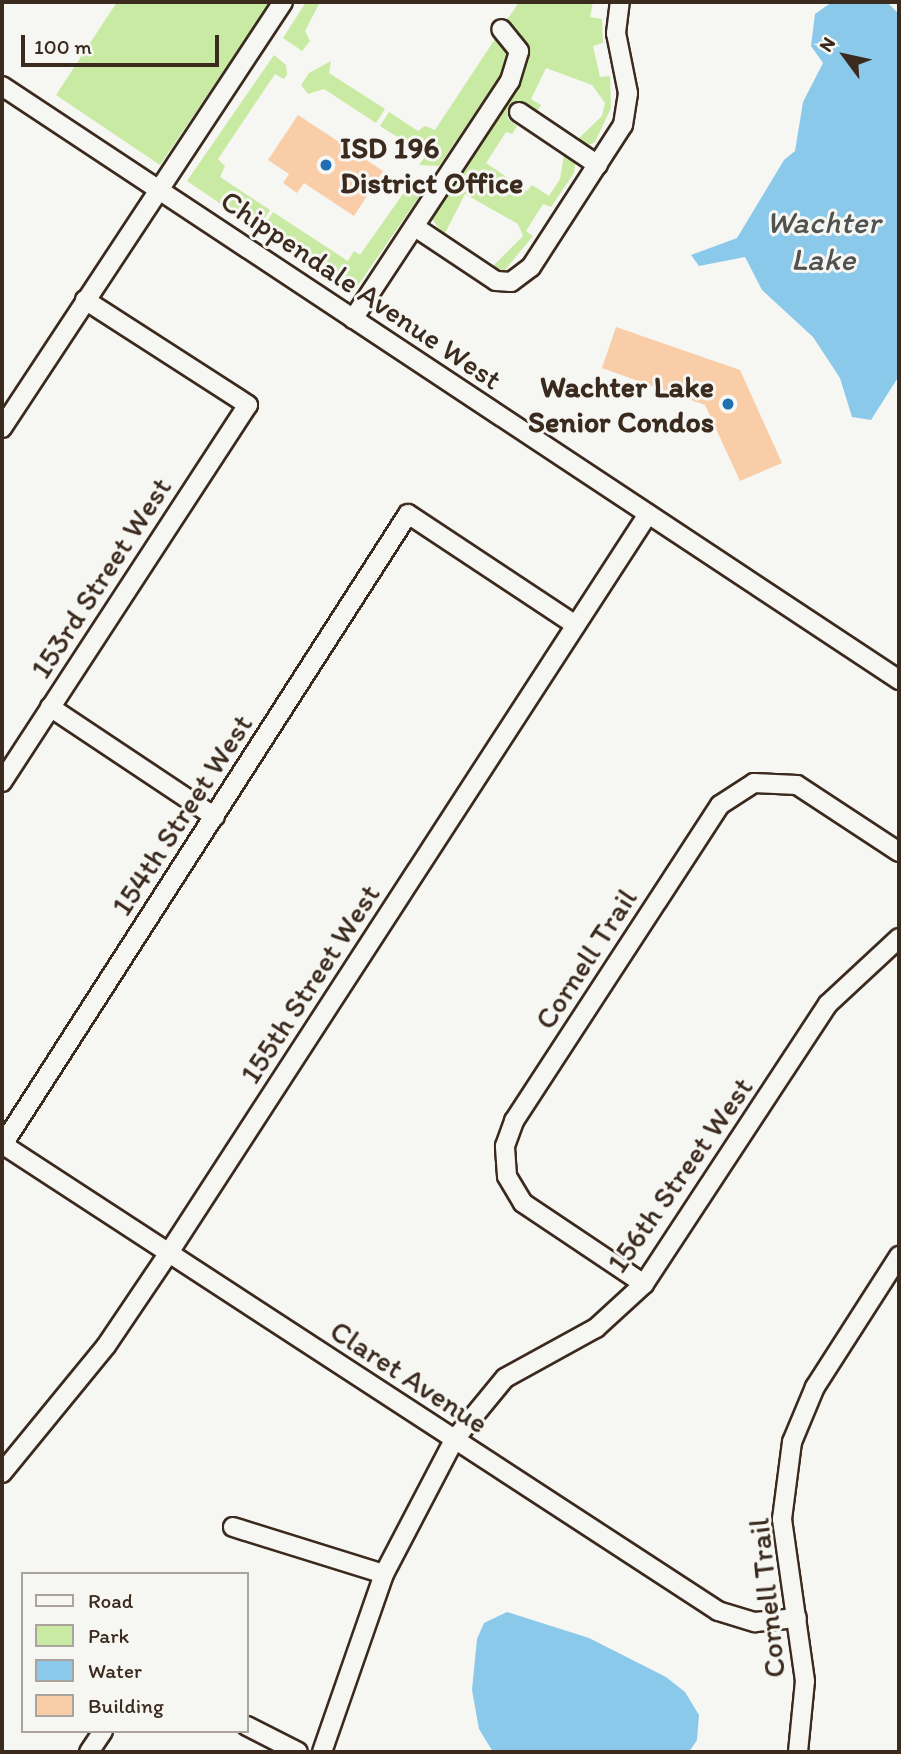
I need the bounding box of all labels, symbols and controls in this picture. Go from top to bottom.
scale bar [24,21,222,65]
north arrow [810,21,880,91]
text: N [814,33,840,56]
text: 100 m [34,34,92,59]
place label: ISD 196 District Office [340,130,523,200]
marker: ISD 196 District Office [318,157,334,173]
street label: Chippendale Avenue West [214,183,508,397]
water label: Wachter Lake [766,204,880,279]
place label: Wachter Lake Senior Condos [529,369,714,440]
marker: Wachter Lake Senior Condos [720,396,736,412]
street label: 153rd Street West [23,472,179,684]
street label: 154th Street West [104,708,260,922]
street label: 155th Street West [233,878,387,1090]
street label: Cornell Trail [528,883,644,1035]
street label: 156th Street West [600,1071,760,1279]
street label: Claret Avenue [323,1313,495,1441]
street label: Cornell Trail [741,1517,793,1679]
legend [21,1572,248,1733]
text: Road [88,1588,133,1613]
text: Park [88,1623,129,1648]
text: Water [88,1658,142,1683]
text: Building [88,1693,164,1718]

